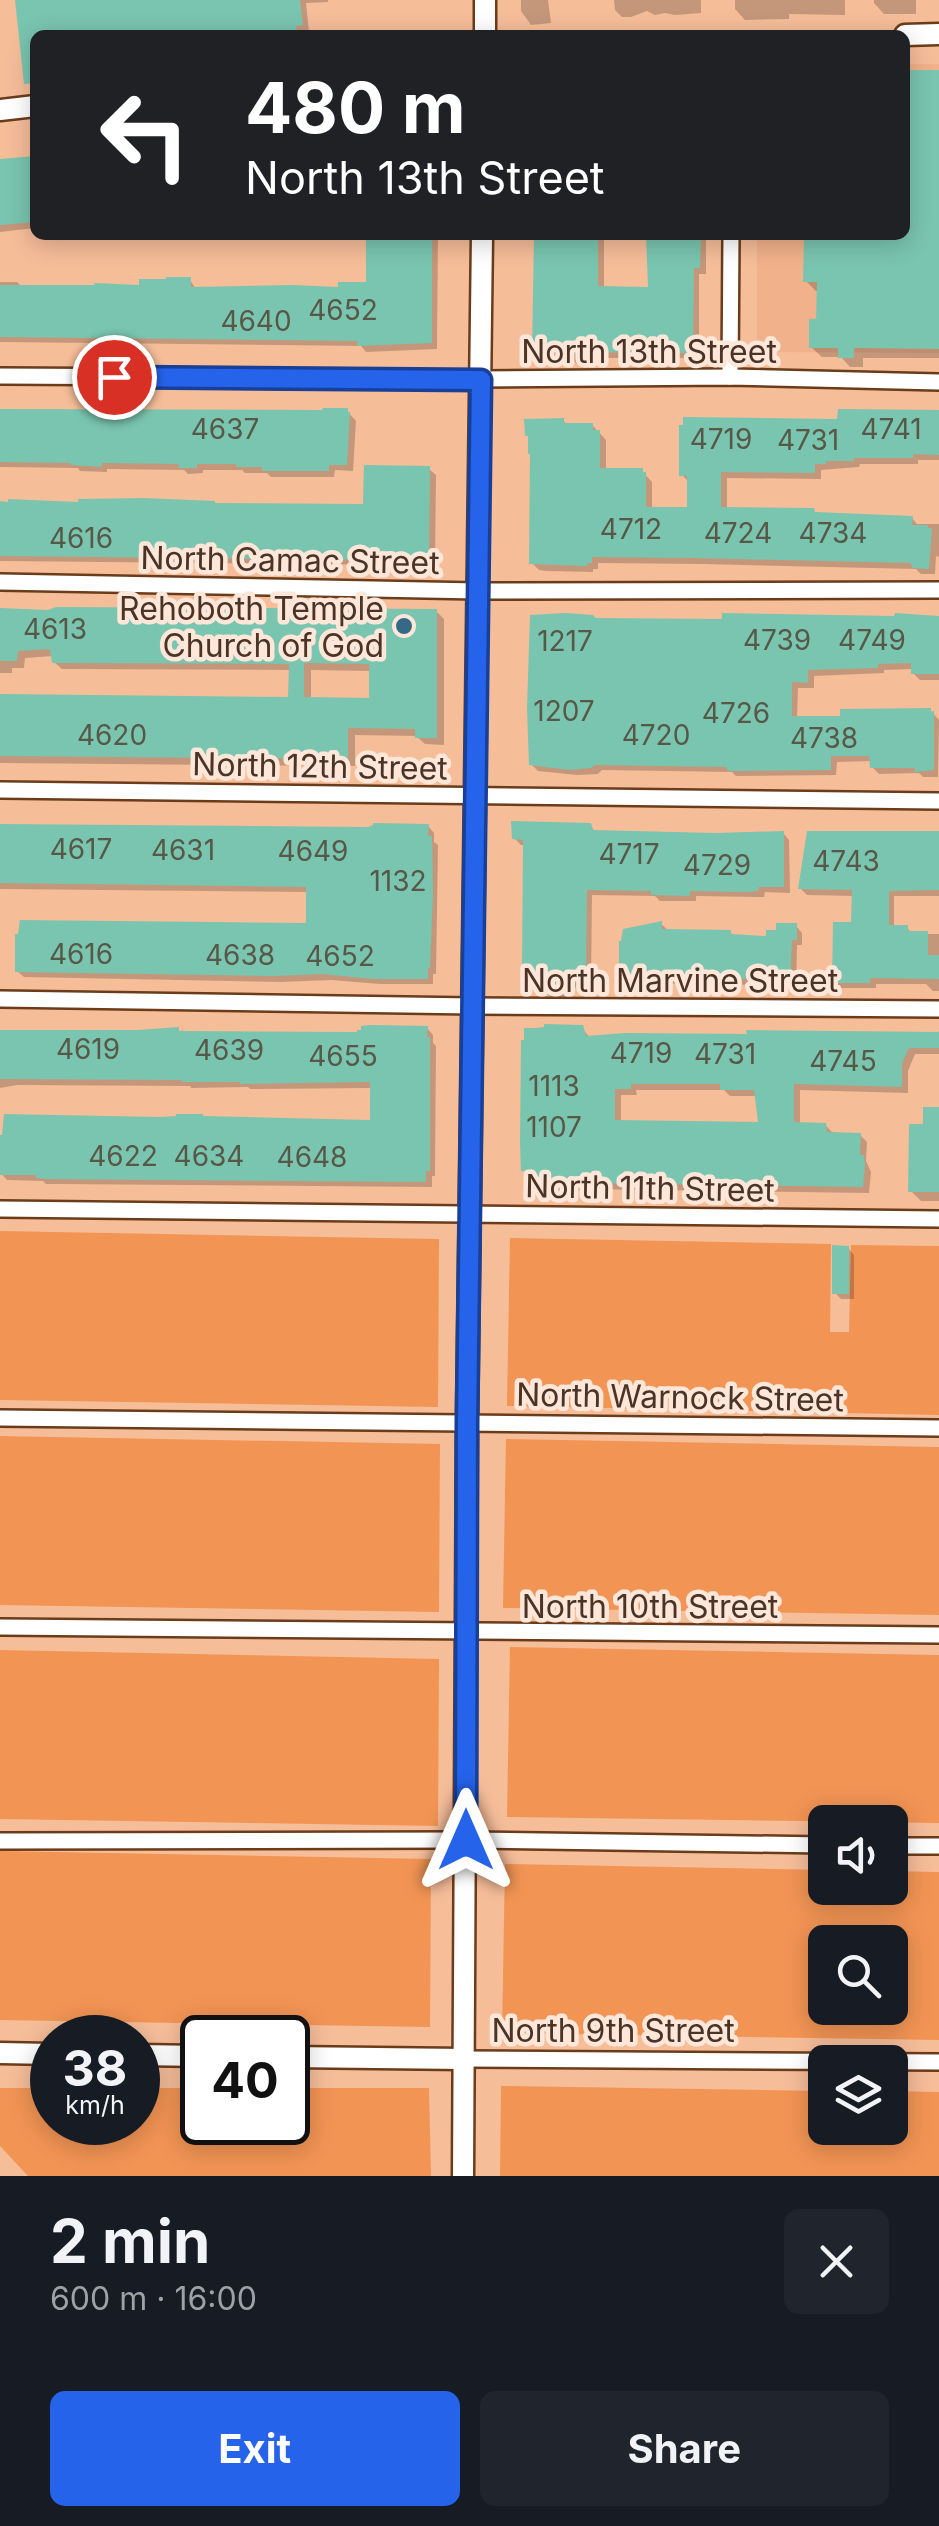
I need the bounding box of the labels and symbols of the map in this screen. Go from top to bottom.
house number: 4652 [308,293,378,327]
house number: 4640 [220,304,292,338]
street label: North 13th Street [521,332,777,371]
pin [72,335,157,420]
house number: 4637 [191,412,259,446]
house number: 4741 [860,412,922,446]
house number: 4719 [690,422,752,456]
house number: 4731 [777,423,839,457]
house number: 4712 [600,512,662,546]
house number: 4724 [704,516,772,550]
house number: 4734 [799,516,867,550]
house number: 4616 [49,521,113,555]
street label: North Camac Street [140,538,440,582]
place label: Rehoboth Temple Church of God [119,589,384,665]
house number: 4613 [23,612,87,646]
marker: Rehoboth Temple Church of God [393,615,415,637]
house number: 4739 [743,623,811,657]
house number: 4749 [838,623,906,657]
house number: 1217 [537,624,593,658]
house number: 1207 [533,694,595,728]
house number: 4726 [702,696,770,730]
house number: 4620 [77,718,147,752]
house number: 4720 [622,718,690,752]
house number: 4738 [790,721,858,755]
street label: North 12th Street [192,744,448,788]
house number: 4617 [50,832,112,866]
house number: 4631 [151,833,215,867]
house number: 4649 [278,834,348,868]
house number: 4717 [598,837,660,871]
house number: 4743 [812,844,880,878]
house number: 4729 [683,848,751,882]
house number: 1132 [369,864,427,898]
house number: 4616 [49,937,113,971]
house number: 4638 [205,938,275,972]
house number: 4652 [305,939,375,973]
street label: North Marvine Street [522,961,838,1000]
house number: 4619 [56,1032,120,1066]
house number: 4639 [194,1033,264,1067]
house number: 4719 [610,1036,672,1070]
house number: 4731 [694,1037,756,1071]
house number: 4655 [308,1039,378,1073]
house number: 4745 [809,1044,877,1078]
house number: 1113 [528,1069,580,1103]
house number: 1107 [526,1110,582,1144]
house number: 4622 [88,1139,158,1173]
house number: 4634 [174,1139,244,1173]
house number: 4648 [277,1140,347,1174]
street label: North 11th Street [525,1166,775,1210]
street label: North Warnock Street [516,1375,844,1419]
street label: North 10th Street [522,1587,778,1626]
position arrow [414,1788,518,1892]
street label: North 9th Street [491,2011,735,2050]
speed limit sign: 40 [180,2015,310,2145]

